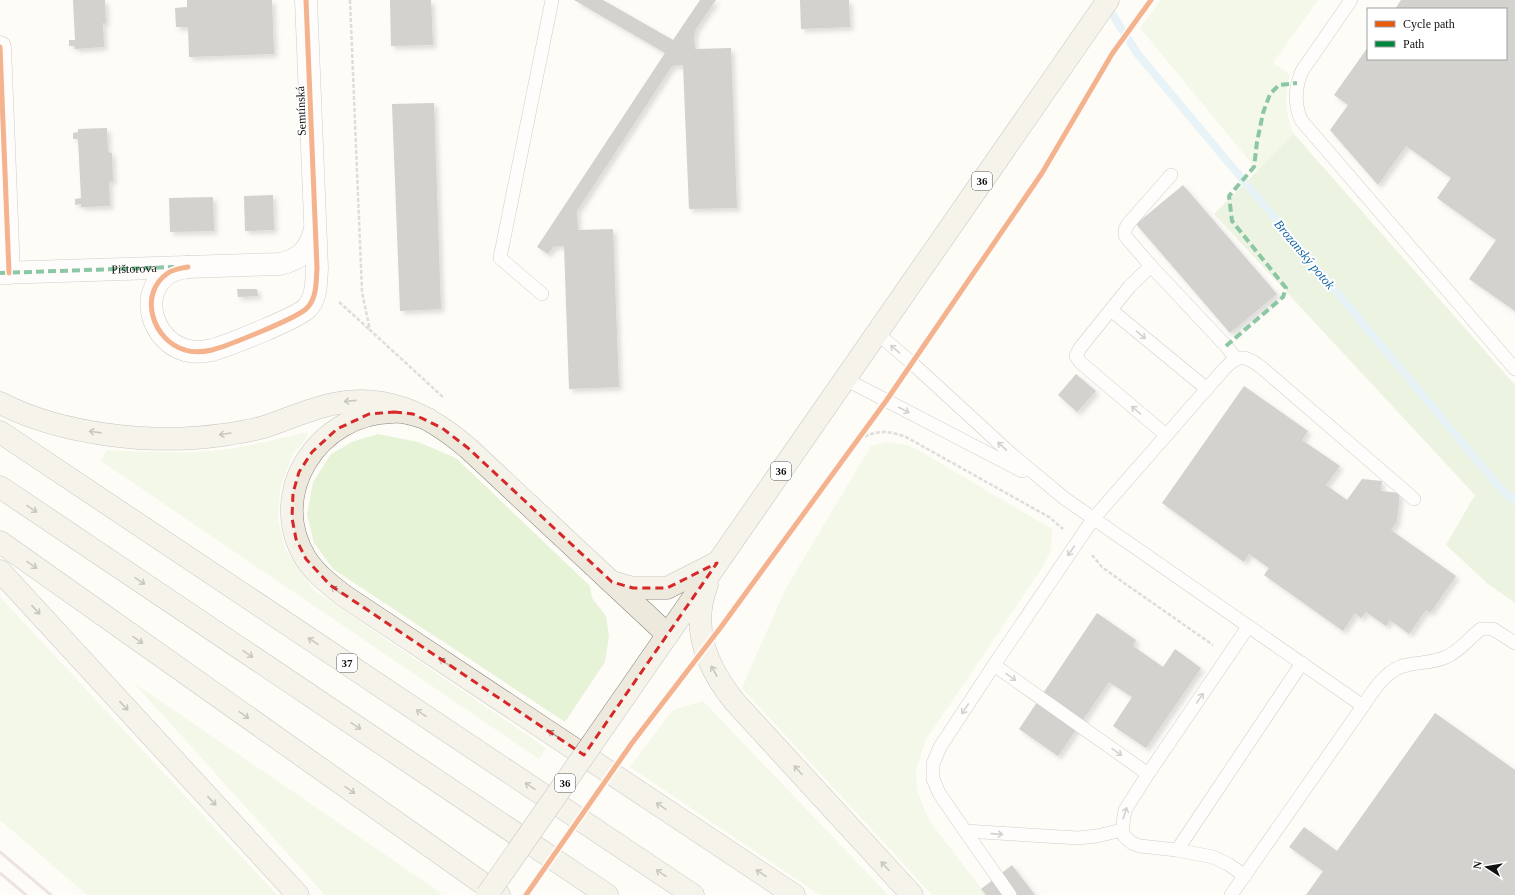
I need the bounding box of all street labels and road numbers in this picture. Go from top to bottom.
street label: Semtínská [293,85,309,136]
road number: 36 [972,172,992,190]
street label: Pištorova [111,261,158,276]
road number: 36 [771,462,791,480]
road number: 37 [337,654,357,672]
road number: 36 [555,774,575,792]

